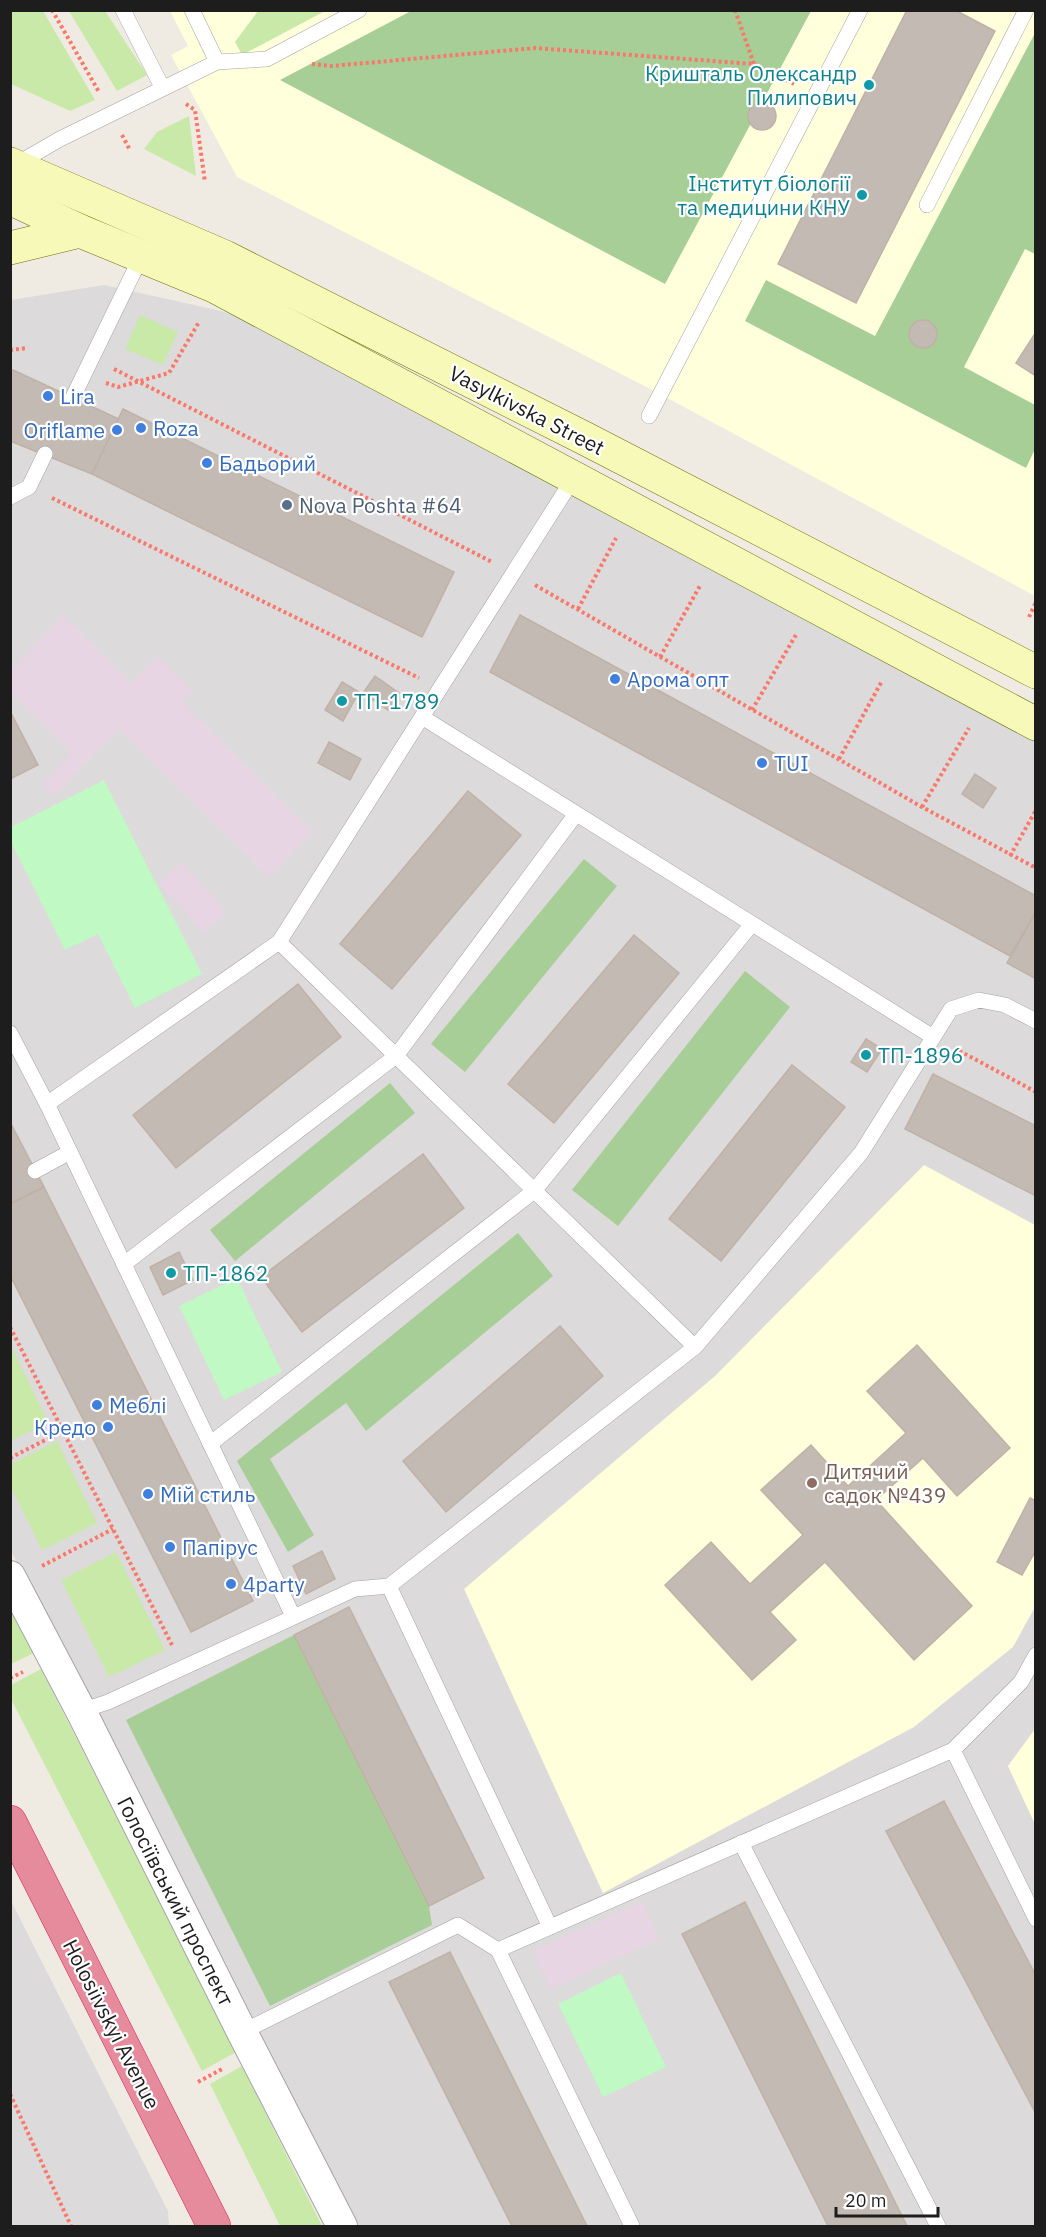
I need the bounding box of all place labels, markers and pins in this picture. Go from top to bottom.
place label: Кришталь Олександр Пилипович [645,59,857,111]
marker: Кришталь Олександр Пилипович [862,78,876,92]
place label: Інститут біології та медицини КНУ [677,169,851,221]
marker: Інститут біології та медицини КНУ [855,188,869,202]
place label: Lira [60,382,95,410]
marker: Lira [41,389,55,403]
place label: Roza [153,414,199,442]
place label: Oriflame [24,416,105,444]
marker: Roza [134,421,148,435]
marker: Oriflame [110,423,124,437]
place label: Бадьорий [219,449,316,477]
marker: Бадьорий [200,456,214,470]
place label: Nova Poshta #64 [299,491,462,519]
marker: Nova Poshta #64 [280,498,294,512]
place label: Арома опт [627,665,729,693]
marker: Арома опт [608,672,622,686]
place label: ТП-1789 [354,687,439,715]
marker: ТП-1789 [335,694,349,708]
place label: TUI [774,749,809,777]
marker: TUI [755,756,769,770]
place label: ТП-1896 [878,1041,963,1069]
marker: ТП-1896 [859,1048,873,1062]
place label: ТП-1862 [183,1259,268,1287]
marker: ТП-1862 [164,1266,178,1280]
place label: Меблі [109,1391,167,1419]
marker: Меблі [90,1398,104,1412]
place label: Кредо [34,1413,96,1441]
marker: Кредо [101,1420,115,1434]
place label: Дитячий садок №439 [824,1457,946,1509]
marker: Дитячий садок №439 [805,1476,819,1490]
place label: Мій стиль [160,1480,255,1508]
marker: Мій стиль [141,1487,155,1501]
place label: Папірус [182,1533,258,1561]
marker: Папірус [163,1540,177,1554]
place label: 4party [243,1570,305,1598]
marker: 4party [224,1577,238,1591]

